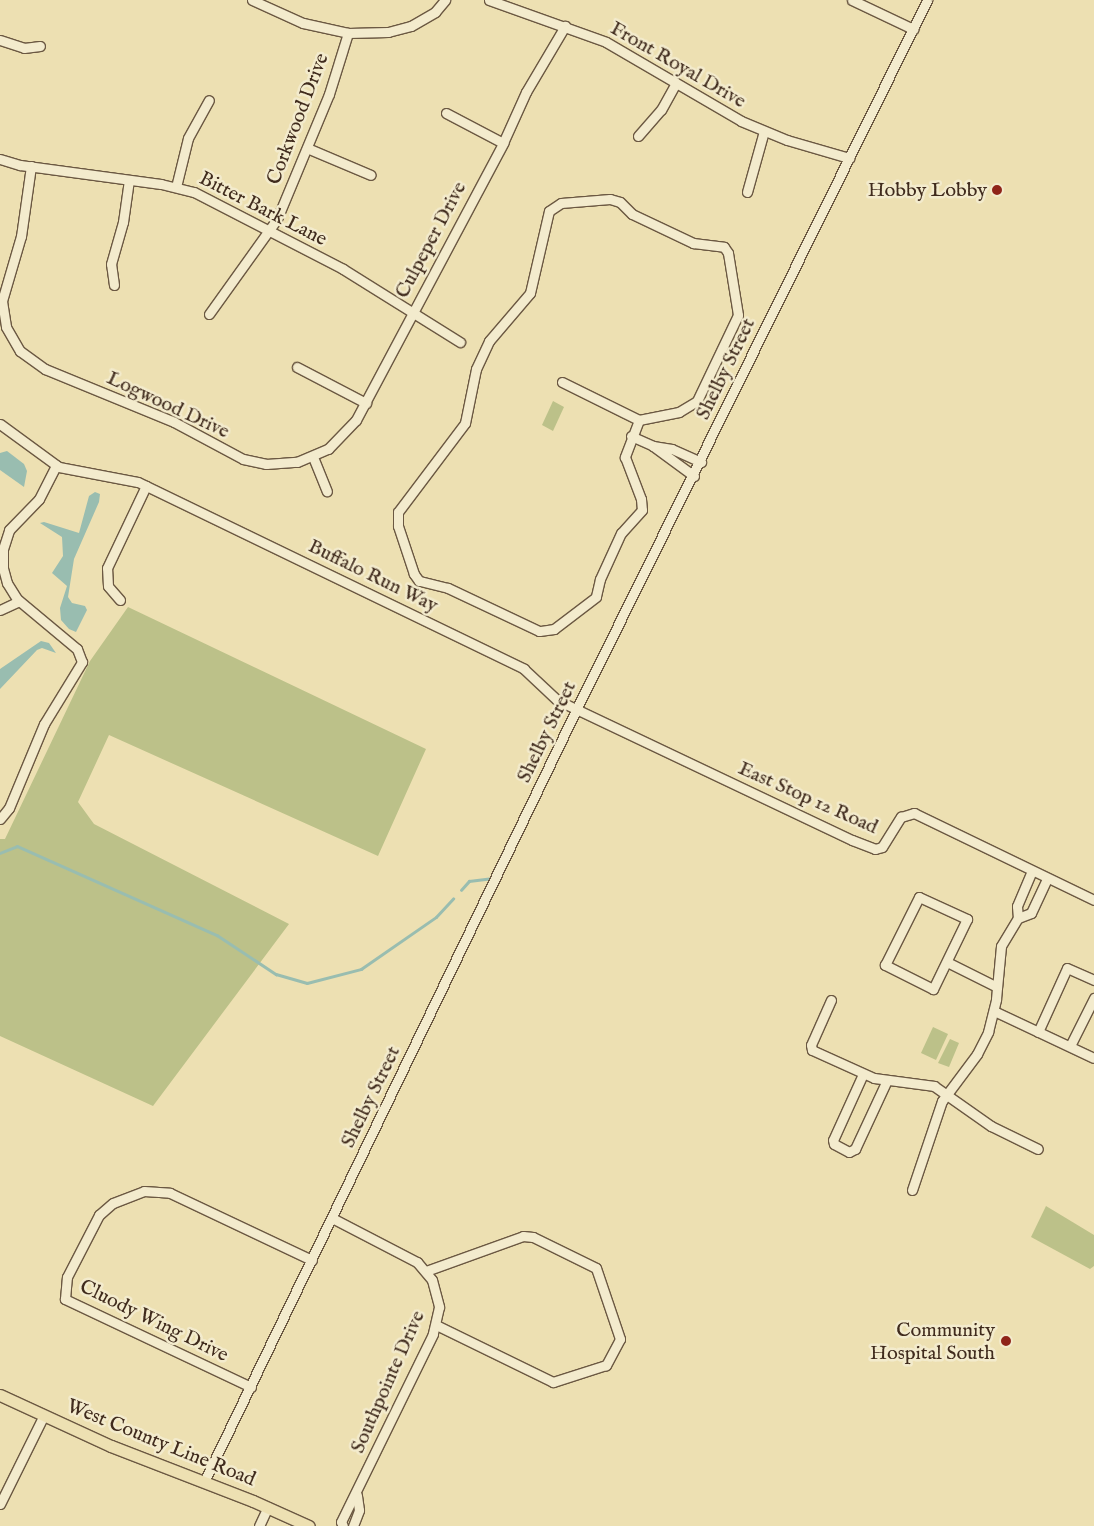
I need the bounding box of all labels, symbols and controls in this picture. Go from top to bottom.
street label: Front Royal Drive [606,16,750,114]
street label: Corkwood Drive [262,50,334,188]
street label: Bitter Bark Lane [195,167,331,251]
street label: Culpeper Drive [390,178,472,302]
place label: Hobby Lobby [868,178,987,202]
marker: Hobby Lobby [991,184,1003,196]
street label: Shelby Street [691,314,761,424]
street label: Logwood Drive [103,366,233,444]
street label: Buffalo Run Way [304,534,442,618]
street label: Shelby Street [512,677,582,787]
street label: East Stop 12 Road [735,756,881,840]
street label: Shelby Street [336,1042,406,1152]
street label: Cluody Wing Drive [76,1275,232,1367]
street label: Southpointe Drive [346,1307,430,1457]
place label: Community Hospital South [870,1318,995,1365]
marker: Community Hospital South [999,1334,1013,1348]
street label: West County Line Road [63,1394,259,1492]

